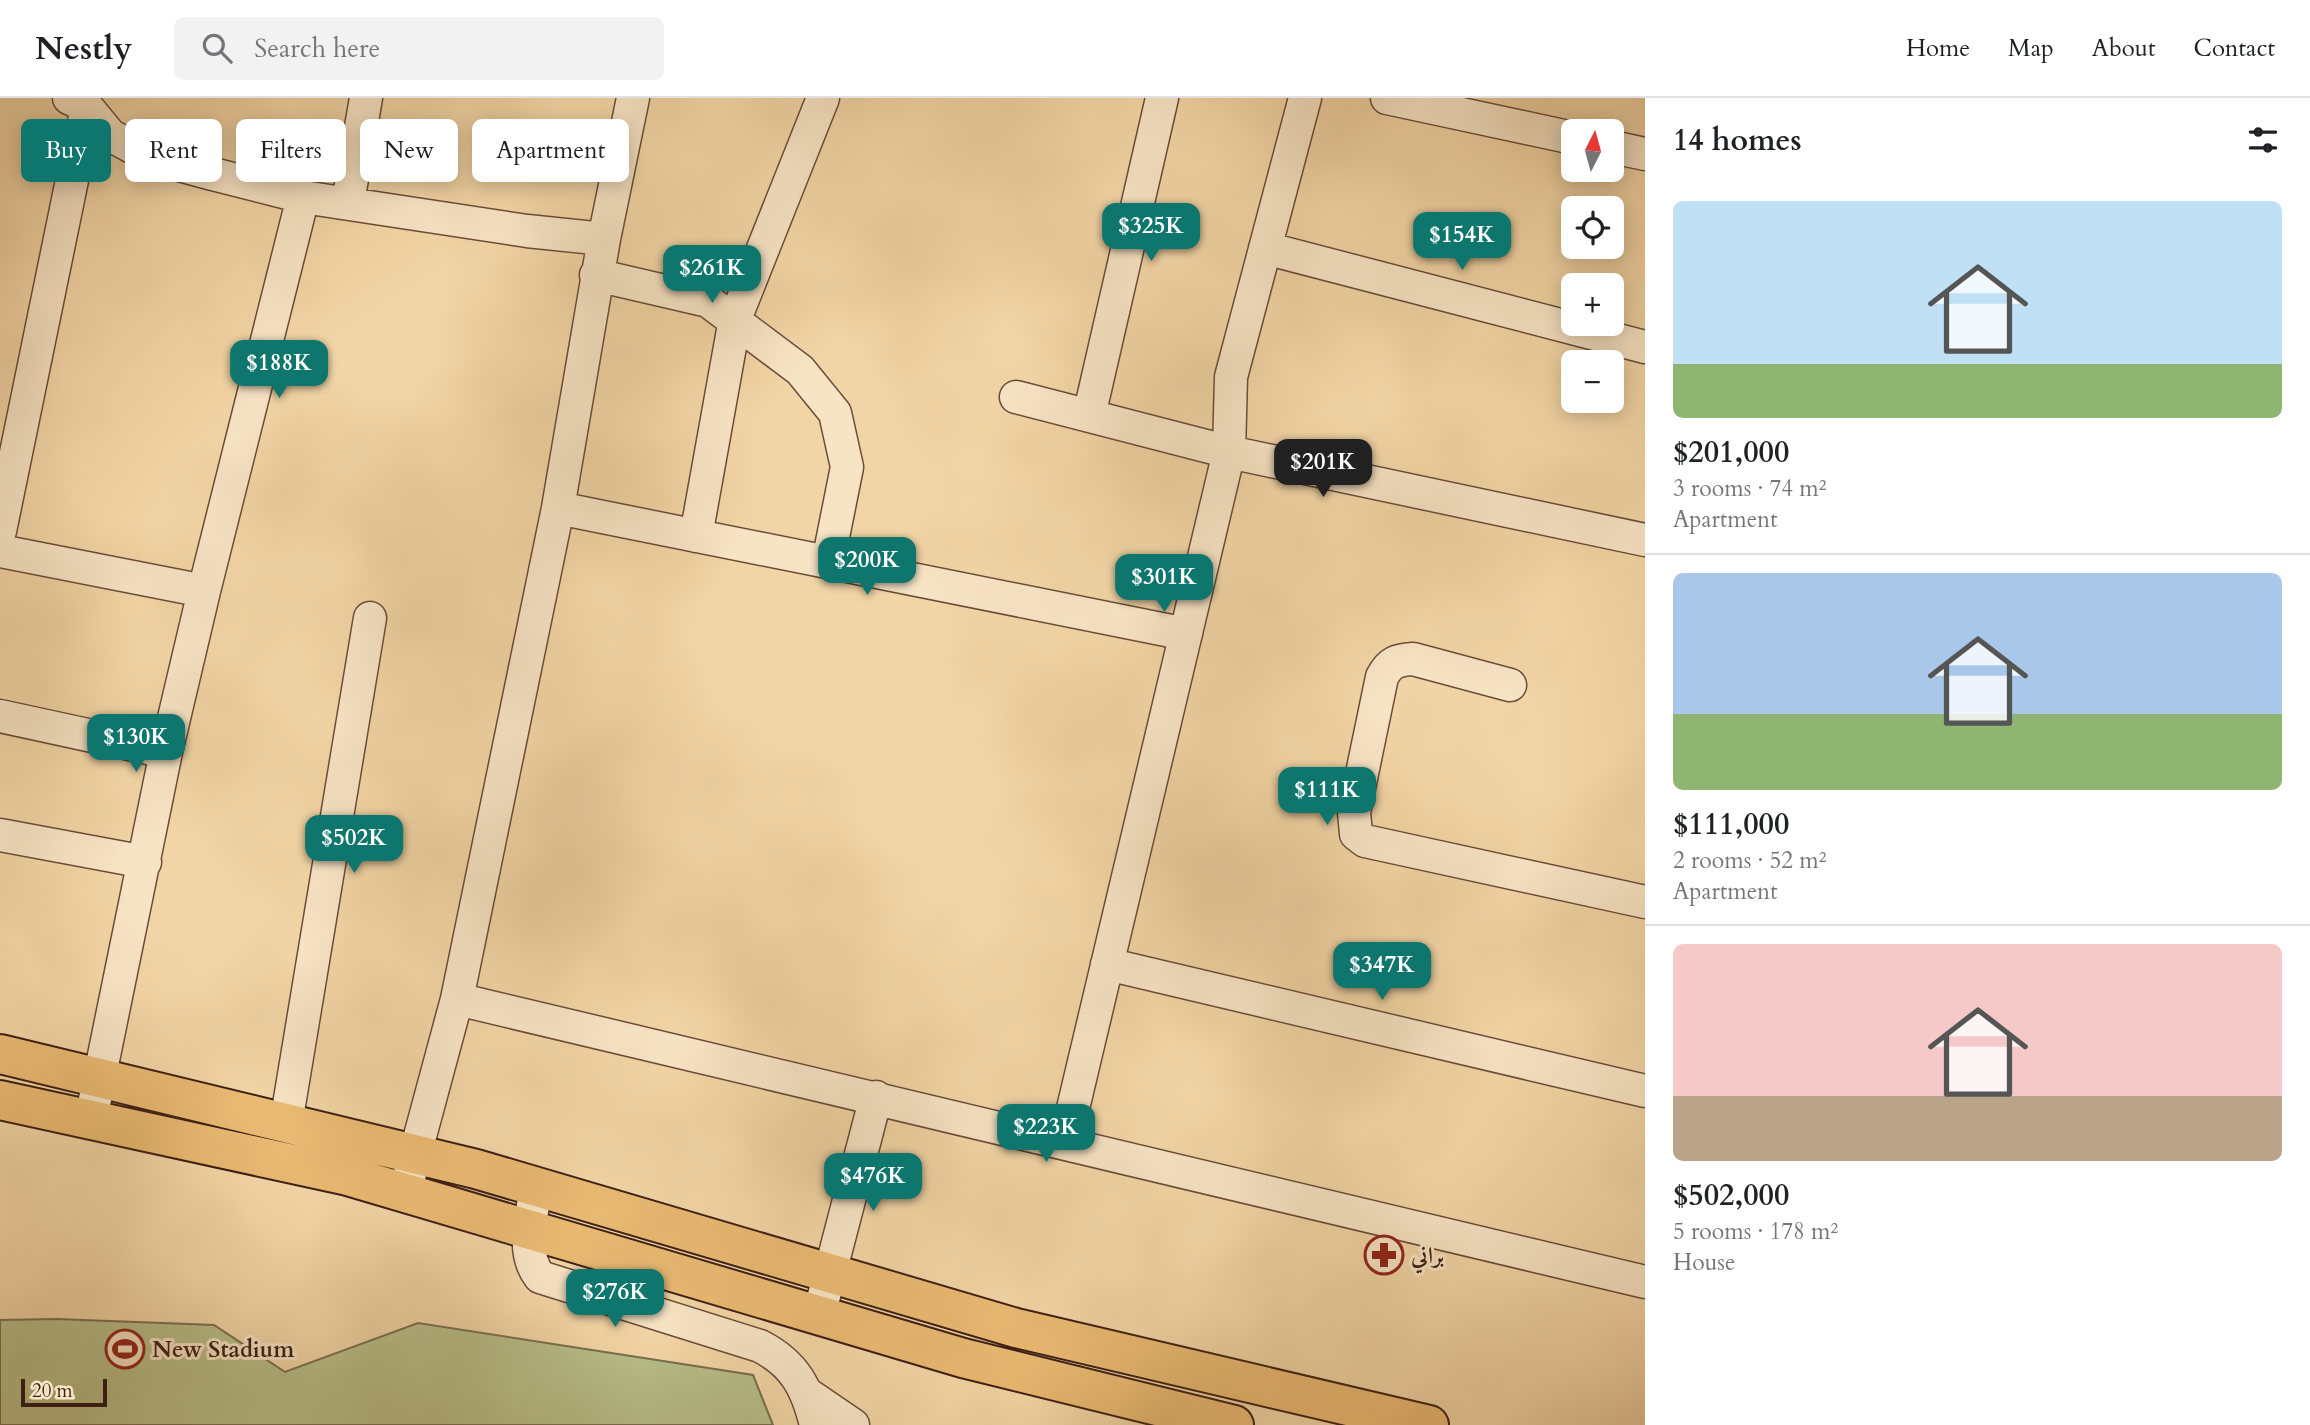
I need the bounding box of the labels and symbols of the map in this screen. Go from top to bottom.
north arrow [1561,119,1624,182]
pin: $325K [1102,204,1200,263]
pin: $154K [1413,212,1511,272]
pin: $261K [663,246,761,305]
pin: $188K [230,341,328,400]
pin: $201K [1274,440,1372,499]
pin: $200K [818,538,916,597]
pin: $301K [1115,554,1213,614]
pin: $130K [87,714,185,774]
pin: $111K [1278,768,1376,827]
pin: $502K [305,816,403,875]
pin: $347K [1333,942,1431,1002]
pin: $223K [997,1104,1095,1164]
pin: $476K [824,1154,922,1213]
pharmacy icon: براني [1363,1234,1405,1276]
place label: براني [1410,1240,1444,1274]
pin: $276K [566,1270,664,1329]
sports icon: New Stadium [104,1328,146,1370]
place label: New Stadium [152,1334,295,1365]
scale bar [21,1376,107,1408]

